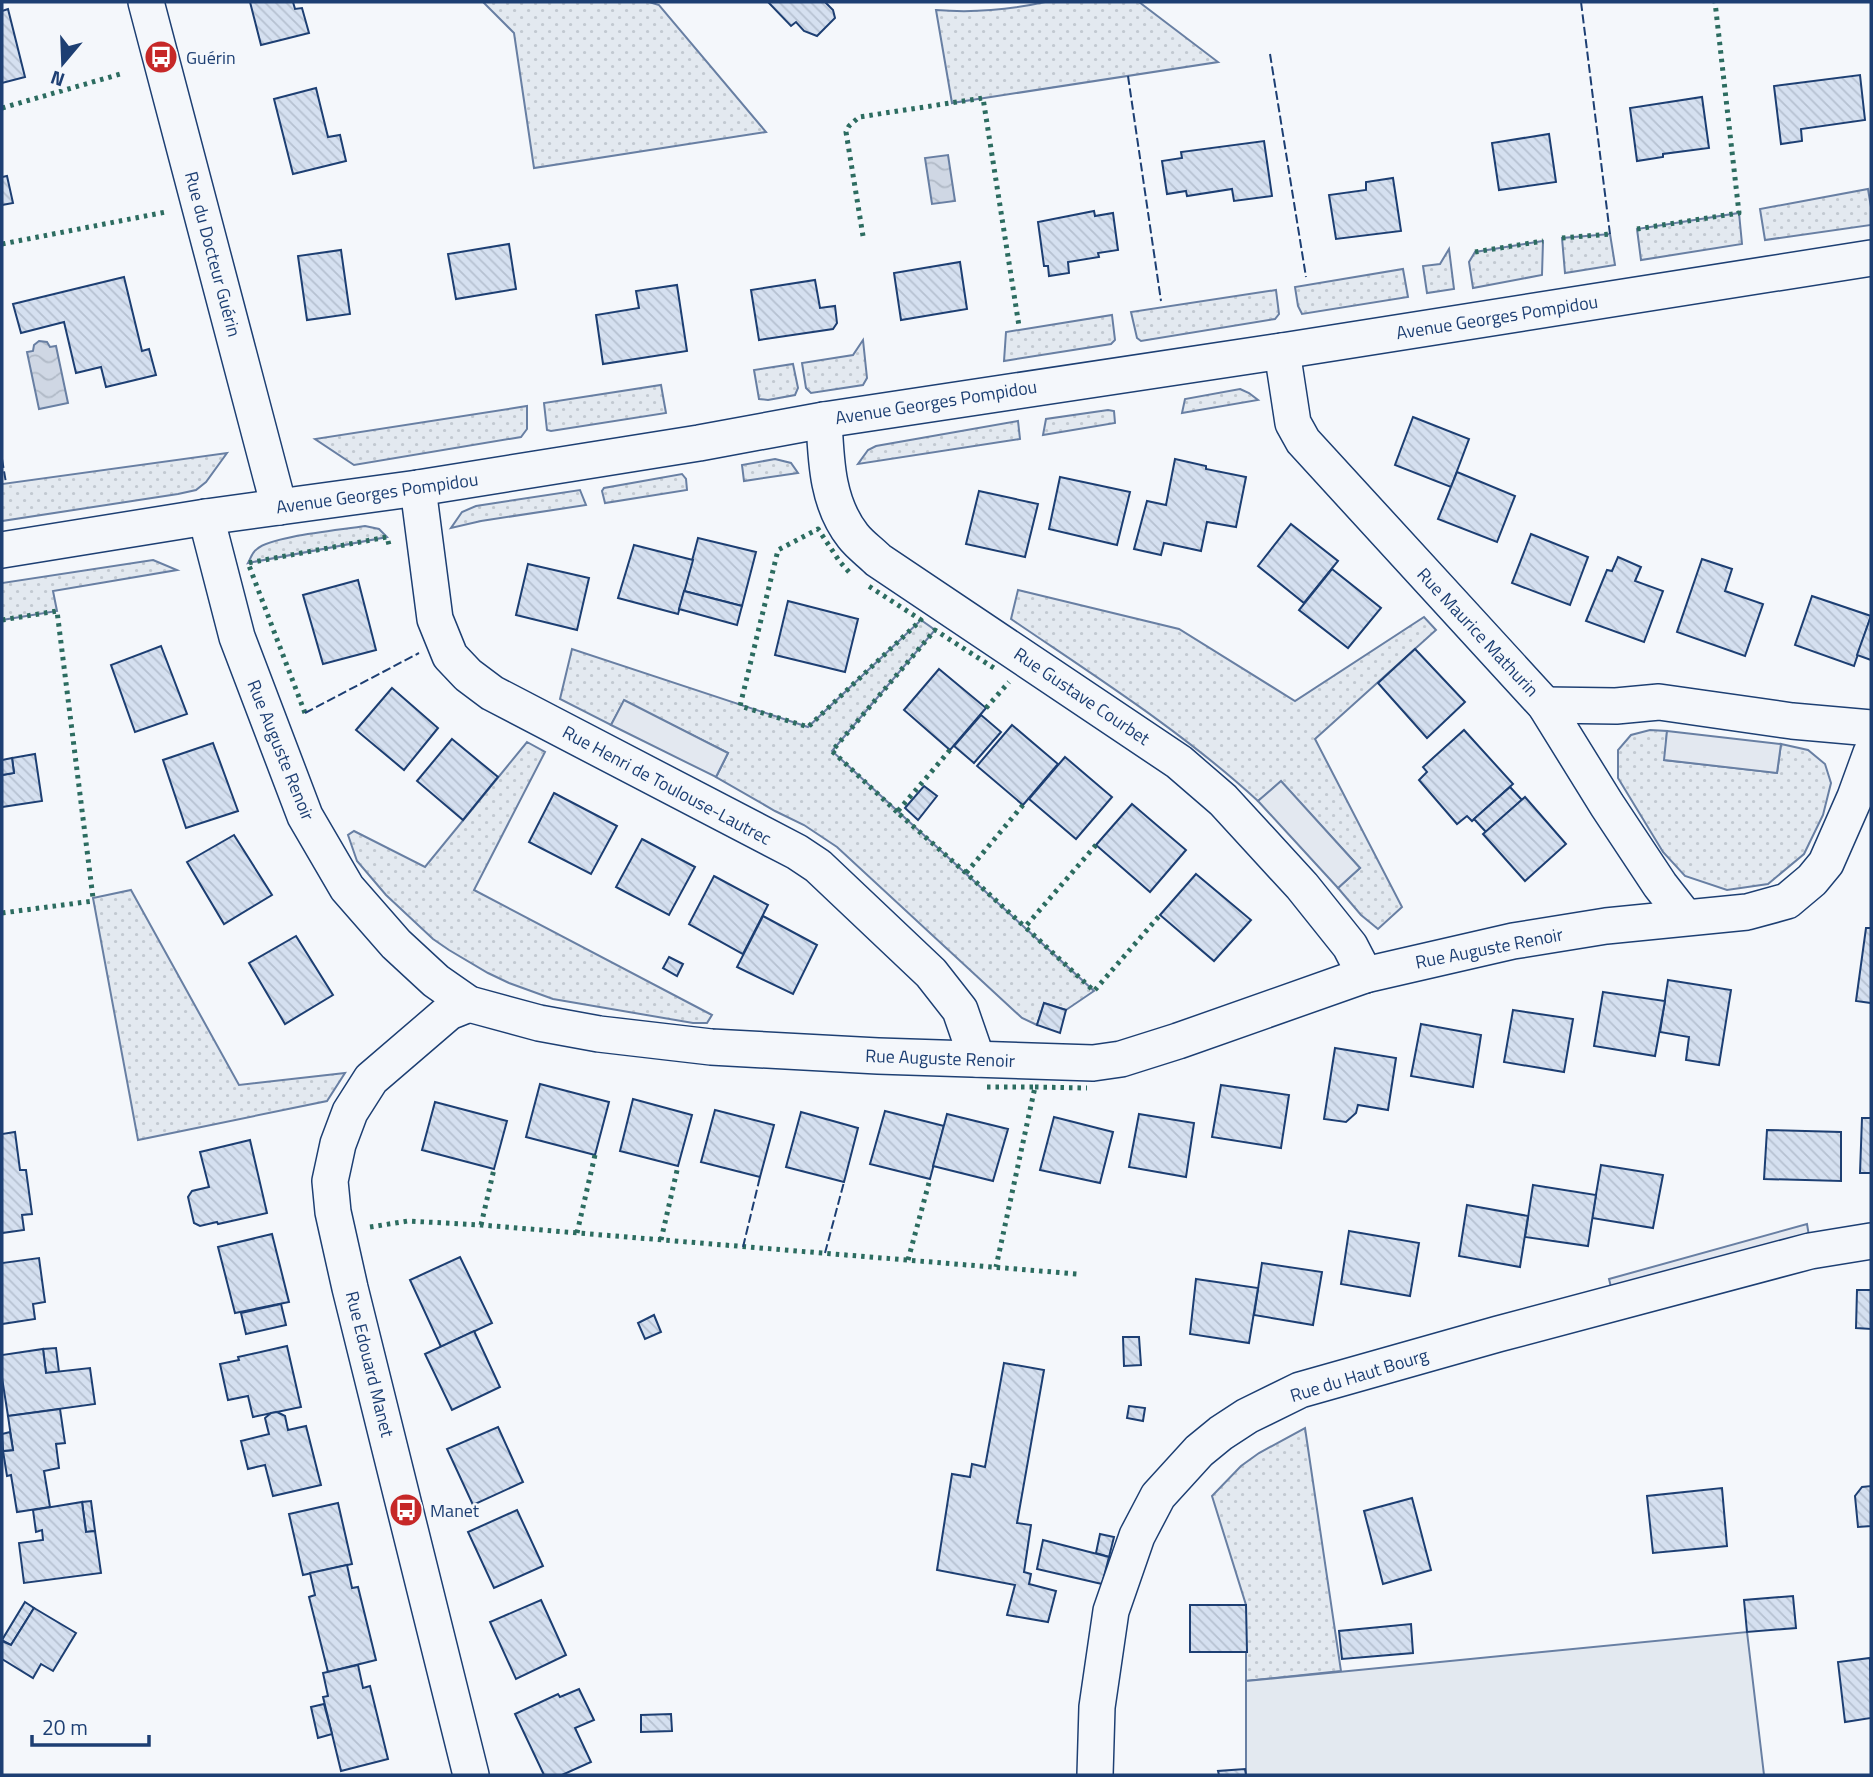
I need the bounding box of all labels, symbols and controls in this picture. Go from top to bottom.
north arrow [28,28,98,98]
bus stop icon: Guérin [142,38,180,76]
place label: Guérin [186,44,236,71]
text: N [46,64,68,95]
street label: Rue du Docteur Guérin [178,168,248,340]
street label: Avenue Georges Pompidou [1394,288,1600,346]
street label: Avenue Georges Pompidou [833,373,1039,431]
street label: Avenue Georges Pompidou [274,465,480,521]
street label: Rue Maurice Mathurin [1411,561,1545,703]
street label: Rue Gustave Courbet [1008,640,1156,752]
street label: Rue Auguste Renoir [240,675,322,825]
street label: Rue Henri de Toulouse-Lautrec [558,718,776,852]
street label: Rue Auguste Renoir [1413,920,1565,976]
street label: Rue Auguste Renoir [865,1042,1015,1074]
street label: Rue Edouard Manet [339,1288,401,1441]
street label: Rue du Haut Bourg [1287,1341,1431,1409]
bus stop icon: Manet [387,1491,425,1529]
place label: Manet [430,1497,480,1524]
scale bar [32,1704,149,1748]
text: 20 m [42,1711,88,1743]

